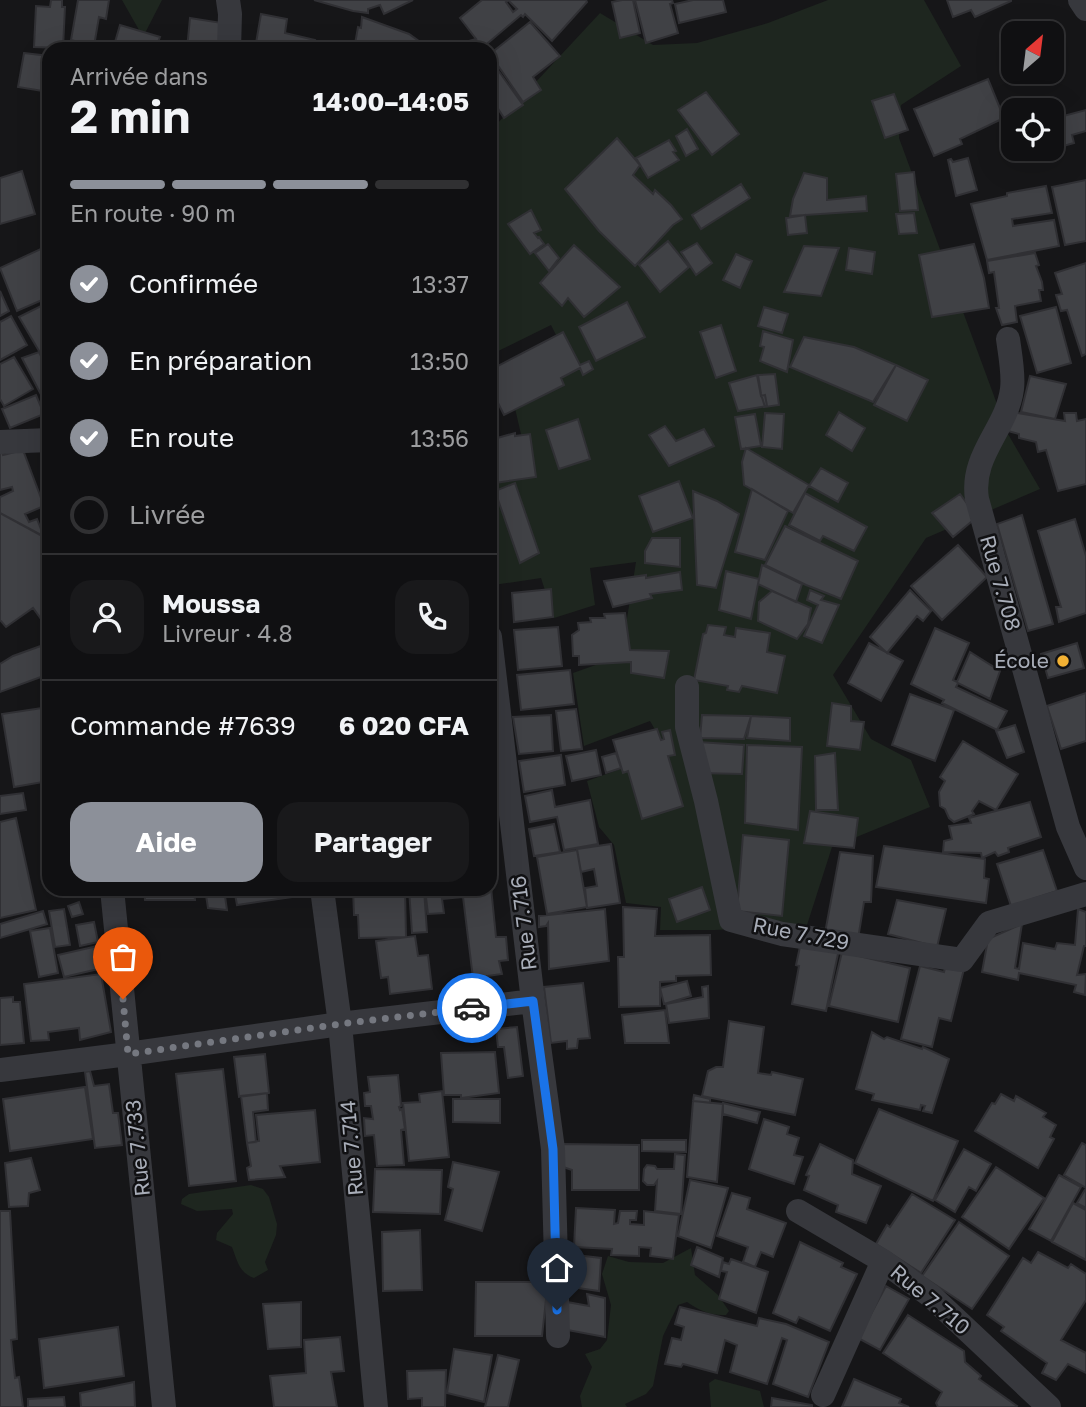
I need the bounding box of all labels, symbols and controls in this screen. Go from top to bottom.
north arrow [1001,21,1064,84]
map controls [1001,21,1064,161]
text: Arrivée dans [70,62,208,90]
text: 14:00–14:05 [313,86,469,117]
text: 2 min [70,88,190,143]
button: locate [1001,98,1064,161]
text: En route · 90 m [70,199,236,227]
icon: check [70,265,108,303]
text: Confirmée [129,268,258,299]
text: 13:37 [412,270,469,298]
icon: check [70,342,108,380]
text: En préparation [129,345,312,376]
text: 13:50 [410,347,469,375]
icon: check [70,419,108,457]
text: En route [129,422,234,453]
text: 13:56 [410,424,469,452]
text: Livrée [129,499,205,530]
street label: Rue 7.708 [975,532,1027,634]
button: person [70,580,144,654]
button: phone [395,580,469,654]
text: Moussa [162,588,260,619]
text: Livreur · 4.8 [162,619,292,647]
place label: École [994,647,1049,673]
marker: École [1055,653,1071,669]
text: Commande #7639 [70,710,296,741]
text: 6 020 CFA [339,710,469,741]
button: Aide [70,802,263,882]
button: Partager [277,802,469,882]
street label: Rue 7.716 [504,874,542,972]
street label: Rue 7.729 [751,911,852,955]
pin [93,927,153,999]
icon: bag [104,938,142,976]
courier [437,973,507,1043]
icon: car [453,989,491,1027]
street label: Rue 7.733 [119,1098,155,1198]
street label: Rue 7.714 [334,1099,368,1197]
pin [527,1238,587,1310]
icon: home [538,1249,576,1287]
street label: Rue 7.710 [886,1258,976,1340]

